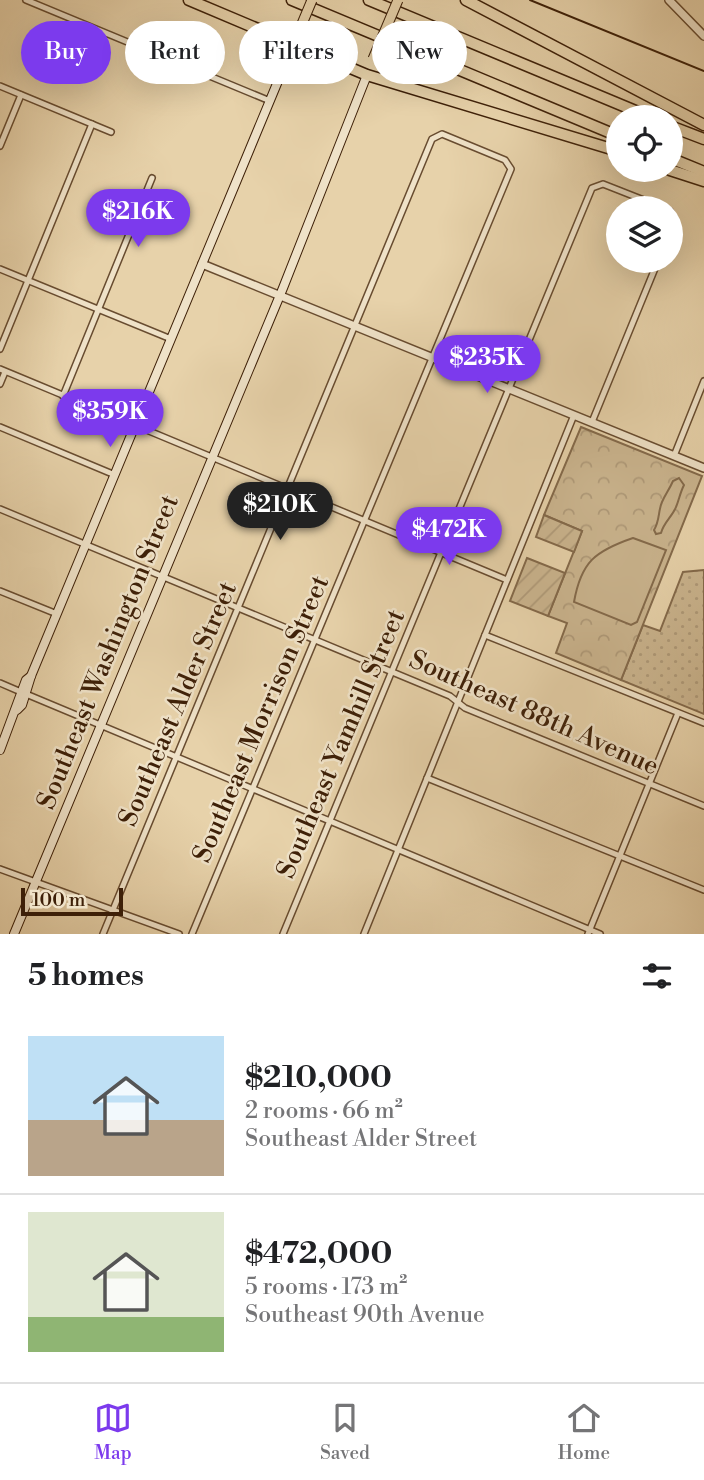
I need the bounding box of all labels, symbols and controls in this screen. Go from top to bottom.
chip: Buy [21,21,111,84]
chip: Rent [125,21,225,84]
chip: Filters [239,21,358,84]
chip: New [372,21,467,84]
map controls [606,105,683,273]
button: locate [606,105,683,182]
pin: $216K [89,190,187,249]
button: layers [606,196,683,273]
text: $216K [102,198,174,226]
pin: $235K [438,336,536,395]
text: $235K [450,344,524,372]
pin: $359K [61,390,159,449]
text: $359K [73,398,147,426]
pin: $210K [231,482,329,542]
street label: Southeast Washington Street [30,490,186,814]
text: $210K [243,491,317,519]
pin: $472K [400,508,498,567]
text: $472K [412,516,486,544]
street label: Southeast Morrison Street [186,571,336,867]
street label: Southeast Alder Street [112,577,244,831]
street label: Southeast Yamhill Street [270,605,412,883]
street label: Southeast 88th Avenue [404,644,664,782]
scale bar [21,885,122,917]
text: 100 m [32,888,85,912]
text: 5 homes [28,957,144,995]
icon: filters [638,957,676,995]
text: $210,000 [245,1059,392,1097]
icon: home [84,1064,168,1148]
text: 2 rooms · 66 m² [245,1097,403,1125]
text: Southeast Alder Street [245,1125,477,1153]
text: $472,000 [245,1235,392,1273]
icon: home [84,1240,168,1324]
text: 5 rooms · 173 m² [245,1273,407,1301]
text: Southeast 90th Avenue [245,1301,485,1329]
tab: Map [94,1399,132,1465]
tab: Saved [320,1399,370,1465]
tab: Home [558,1399,610,1465]

